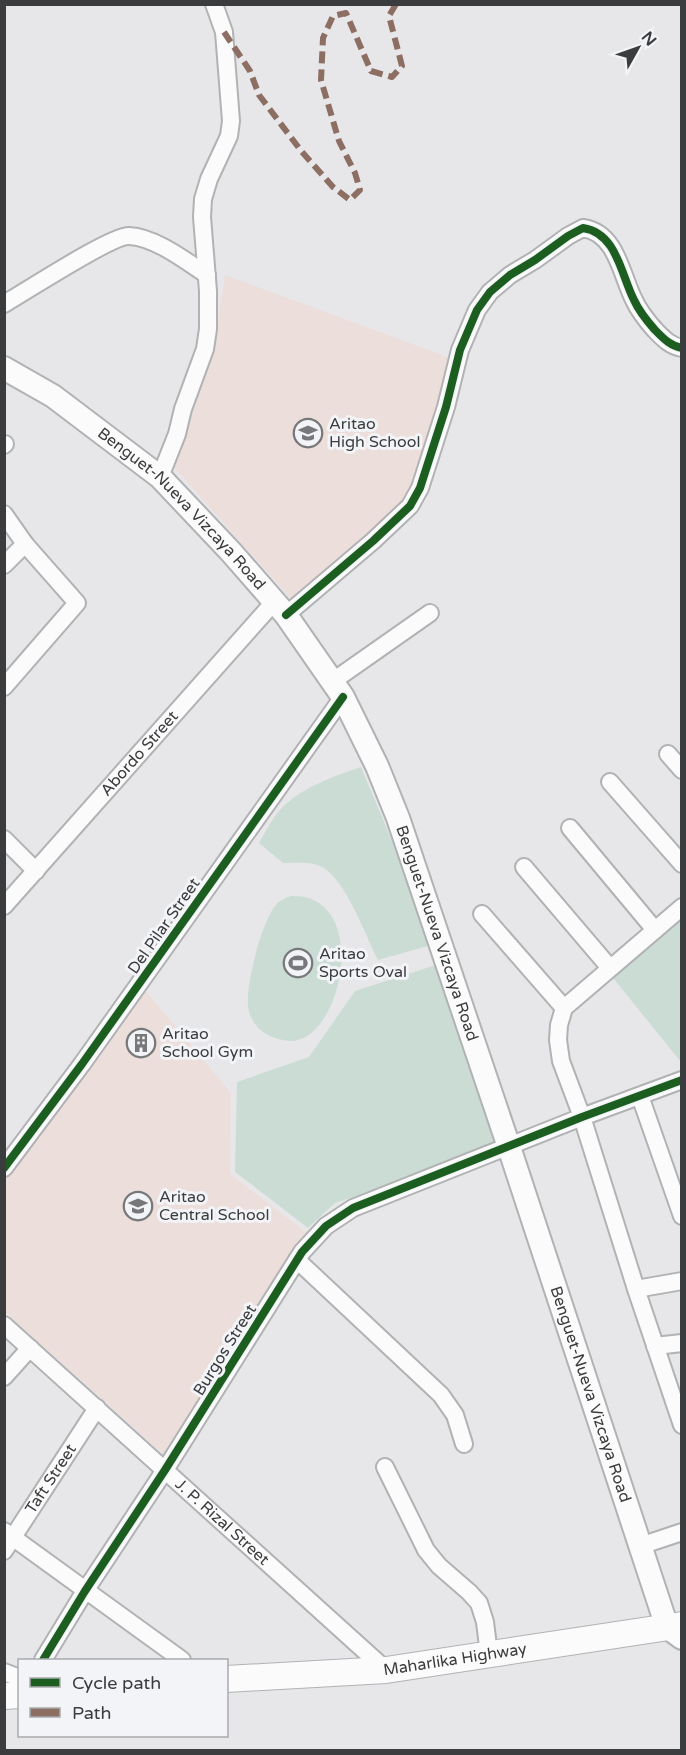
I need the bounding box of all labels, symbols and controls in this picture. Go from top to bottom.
north arrow [608,18,668,78]
text: N [637,28,661,50]
place label: Aritao High School [329,414,420,452]
school or university icon: Aritao High School [292,417,324,449]
street label: Benguet-Nueva Vizcaya Road [93,423,270,594]
street label: Abordo Street [96,707,183,800]
street label: Benguet-Nueva Vizcaya Road [391,823,483,1044]
street label: Del Pilar Street [124,874,204,978]
place label: Aritao Sports Oval [319,944,407,982]
sports icon: Aritao Sports Oval [282,947,314,979]
place label: Aritao School Gym [162,1024,253,1062]
building icon: Aritao School Gym [125,1027,157,1059]
place label: Aritao Central School [159,1187,269,1225]
school or university icon: Aritao Central School [122,1190,154,1222]
street label: Benguet-Nueva Vizcaya Road [545,1284,635,1505]
street label: Burgos Street [189,1301,261,1399]
street label: Taft Street [21,1440,81,1518]
street label: J. P. Rizal Street [171,1474,273,1570]
street label: Maharlika Highway [382,1639,528,1680]
legend [18,1659,228,1737]
text: Cycle path [72,1672,161,1694]
text: Path [72,1702,111,1724]

